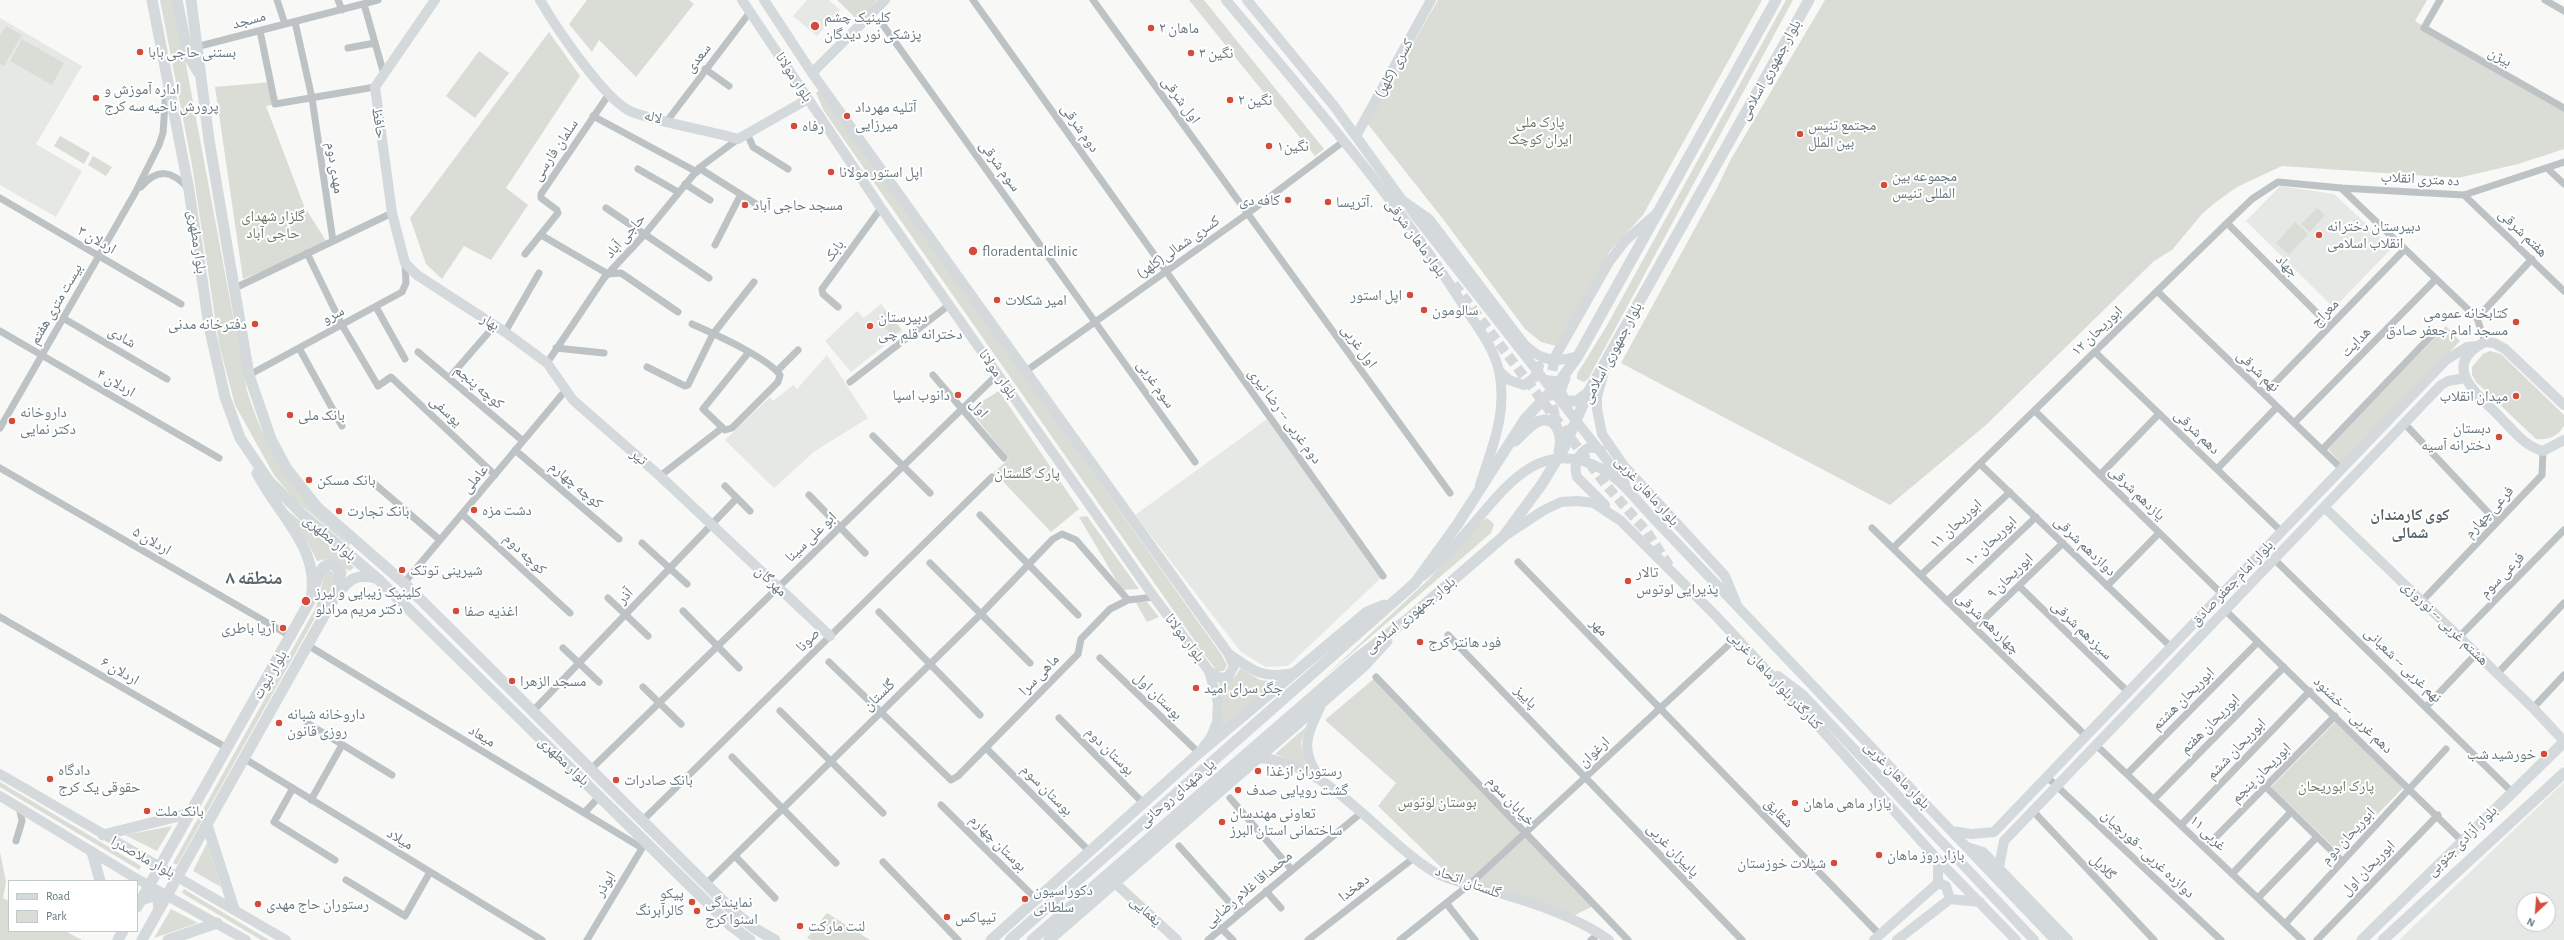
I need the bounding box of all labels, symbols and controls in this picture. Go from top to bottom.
street label: مسجد [230,7,268,33]
place label: کلینیک چشم پزشکی نور دیدگان [824,8,921,43]
street label: بلوار جمهوری اسلامی [1735,16,1805,124]
place label: ماهان ۲ [1159,19,1199,37]
marker: کلینیک چشم پزشکی نور دیدگان [809,20,821,32]
marker: ماهان ۲ [1146,23,1156,33]
street label: کسری (کلهر) [1370,35,1418,101]
street label: سعدی [681,40,715,76]
place label: بستنی حاجی بابا [148,43,236,61]
street label: بیژن [2485,43,2515,71]
place label: نگین ۳ [1199,44,1233,62]
marker: بستنی حاجی بابا [135,47,145,57]
marker: نگین ۳ [1186,48,1196,58]
street label: بلوار مولانا [771,49,817,105]
street label: اول شرقی [1158,73,1204,127]
place label: اداره آموزش و پرورش ناحیه سه کرج [104,80,219,115]
place label: نگین ۲ [1238,91,1272,109]
marker: اداره آموزش و پرورش ناحیه سه کرج [91,93,101,103]
marker: نگین ۲ [1225,95,1235,105]
place label: آتلیه مهرداد میرزایی [855,98,917,133]
street label: دوم شرقی [1057,100,1103,156]
street label: حافظ [368,106,390,140]
street label: لاله [642,106,664,128]
marker: آتلیه مهرداد میرزایی [842,111,852,121]
park label: پارک ملی ایران کوچک [1508,113,1572,148]
street label: سلمان فارسی [528,116,582,184]
place label: مجتمع تنیس بین الملل [1808,116,1876,151]
place label: رفاه [802,117,824,135]
marker: رفاه [789,121,799,131]
marker: مجتمع تنیس بین الملل [1795,129,1805,139]
street label: سوم شرقی [975,137,1025,195]
place label: نگین۱ [1277,137,1309,155]
street label: مهدی دوم [322,141,348,195]
marker: نگین۱ [1264,141,1274,151]
place label: اپل استور مولانا [839,163,923,181]
marker: اپل استور مولانا [826,167,836,177]
place label: مجموعه بین المللی تنیس [1892,167,1957,202]
street label: ده متری انقلاب [2380,168,2460,190]
marker: مجموعه بین المللی تنیس [1879,180,1889,190]
place label: کافه دی [1239,191,1280,209]
place label: آتریسا. [1336,193,1373,211]
marker: کافه دی [1283,195,1293,205]
street label: بلوار ماهان شرقی [1382,195,1450,281]
place label: مسجد حاجی آباد [753,196,843,214]
marker: آتریسا. [1323,197,1333,207]
marker: مسجد حاجی آباد [740,200,750,210]
street label: هفتم شرقی [2495,205,2551,261]
park label: گلزار شهدای حاجی آباد [241,207,305,242]
street label: بلوار مطهری [184,209,210,275]
street label: حاجی آباد [601,210,649,262]
street label: کسری شمالی(کلهر) [1133,212,1223,282]
place label: دبیرستان دخترانه انقلاب اسلامی [2327,217,2421,252]
street label: اردلان ۳ [75,222,119,258]
marker: دبیرستان دخترانه انقلاب اسلامی [2314,230,2324,240]
street label: بابک [820,236,848,266]
place label: floradentalclinic [982,242,1077,260]
marker: floradentalclinic [967,245,979,257]
street label: جهاد [2272,251,2302,281]
street label: بیست متری هفتم [25,260,87,348]
place label: اپل استور [1350,286,1402,304]
marker: اپل استور [1405,290,1415,300]
place label: امیر شکلات [1005,291,1067,309]
marker: امیر شکلات [992,295,1002,305]
street label: معراج [2307,295,2343,331]
street label: بلوار جمهوری اسلامی [1578,299,1646,407]
place label: سالومون [1432,301,1479,319]
street label: سرو [319,302,347,328]
street label: ابوریحان ۱۲ [2068,302,2126,360]
place label: کتابخانه عمومی مسجد امام جعفر صادق [2386,304,2508,339]
marker: سالومون [1419,305,1429,315]
place label: دبیرستان دخترانه قلم چی [878,308,962,343]
street label: بهار [477,309,503,335]
place label: دفترخانه مدنی [168,315,247,333]
marker: کتابخانه عمومی مسجد امام جعفر صادق [2511,317,2521,327]
marker: دفترخانه مدنی [250,319,260,329]
street label: اول غربی [1337,320,1381,372]
marker: دبیرستان دخترانه قلم چی [865,321,875,331]
street label: شادی [105,322,139,352]
street label: هدایت [2337,323,2375,361]
street label: بلوار مولانا [975,346,1021,402]
street label: نهم شرقی [2233,346,2283,396]
street label: سوم غربی [1133,356,1179,412]
street label: کوچه پنجم [450,361,508,413]
street label: اردلان ۴ [94,365,138,401]
street label: دوم غربی -- رضا نیری [1244,365,1326,467]
place label: دانوب اسپا [892,386,950,404]
place label: میدان انقلاب [2440,387,2508,405]
marker: دانوب اسپا [953,390,963,400]
street label: یوسفی [426,391,466,431]
marker: میدان انقلاب [2511,391,2521,401]
street label: اول [966,395,992,421]
place label: داروخانه دکتر نمایی [20,403,76,438]
place label: بانک ملی [298,406,345,424]
street label: دهم شرقی [2170,406,2224,458]
marker: بانک ملی [285,410,295,420]
marker: داروخانه دکتر نمایی [7,416,17,426]
place label: دبستان دخترانه آسیه [2421,419,2491,454]
marker: دبستان دخترانه آسیه [2494,432,2504,442]
street label: تیر [627,445,651,469]
street label: بلوار ماهان غربی [1611,452,1683,530]
street label: کوچه چهارم [546,457,606,513]
street label: عاملی [458,461,492,497]
street label: یازدهم شرقی [2105,462,2169,524]
park label: پارک گلستان [994,464,1060,482]
place label: بانک مسکن [317,471,376,489]
marker: بانک مسکن [304,475,314,485]
street label: فرعی چهارم [2460,482,2518,542]
street label: ابوریحان ۱۱ [1926,496,1986,552]
place label: دشت مزه [482,501,532,519]
place label: بانک تجارت [347,502,409,520]
marker: دشت مزه [469,505,479,515]
district label: کوی کارمندان شمالی [2370,505,2450,543]
marker: بانک تجارت [334,506,344,516]
street label: ابو علی سینا [781,508,841,566]
street label: بلوار مطهری [300,511,360,565]
street label: دوازدهم شرقی [2050,512,2120,580]
street label: ابوریحان ۱۰ [1961,513,2021,569]
street label: اردلان ۵ [130,523,174,559]
street label: کوچه دوم [500,529,550,579]
street label: بلوار امام جعفر صادق [2187,536,2277,630]
street label: فرعی سوم [2476,548,2528,602]
street label: ابوریحان ۹ [1983,550,2037,602]
place label: شیرینی توتک [410,561,483,579]
street label: مهرگان [751,562,791,600]
place label: تالار پذیرایی لوتوس [1636,563,1719,598]
marker: شیرینی توتک [397,565,407,575]
district label: منطقه ۸ [226,567,282,589]
street label: بلوار جمهوری اسلامی [1361,573,1459,657]
marker: تالار پذیرایی لوتوس [1623,576,1633,586]
street label: هشتم غربی -- نوروزی [2398,577,2492,669]
place label: کلینیک زیبایی و لیرز دکتر مریم مرادلو [315,583,421,618]
street label: آذر [613,584,637,608]
street label: چهاردهم شرقی [1952,588,2024,658]
marker: کلینیک زیبایی و لیرز دکتر مریم مرادلو [300,595,312,607]
street label: سیزدهم شرقی [2048,596,2116,664]
place label: اغذیه صفا [464,602,518,620]
marker: اغذیه صفا [451,606,461,616]
street label: بلوار مولانا [1161,610,1209,666]
street label: مهر [1586,614,1612,640]
place label: آریا باطری [221,619,275,637]
marker: آریا باطری [278,623,288,633]
street label: نهم غربی -- شعبانی [2360,623,2446,707]
street label: صونا [792,624,824,656]
street label: کنارگذر بلوار ماهان غربی [1724,626,1826,734]
place label: فود هانتر کرج [1428,633,1501,651]
marker: فود هانتر کرج [1415,637,1425,647]
street label: بلوار نبوت [249,647,291,703]
street label: ماهی سرا [1015,651,1063,699]
street label: اردلان ۶ [98,653,142,689]
street label: ابوریحان هشتم [2148,664,2218,734]
street label: بوستان اول [1130,668,1186,724]
place label: مسجد الزهرا [520,672,586,690]
street label: دهم غربی -- خشنود [2310,673,2396,757]
street label: گلستان [859,675,899,715]
marker: مسجد الزهرا [507,676,517,686]
place label: جگر سرای امید [1204,679,1283,697]
street label: پاییز [1511,682,1541,712]
marker: جگر سرای امید [1191,683,1201,693]
street label: ابوریحان هفتم [2176,690,2244,758]
place label: داروخانه شبانه روزی قانون [287,705,365,740]
street label: ابوریحان ششم [2202,715,2270,783]
marker: داروخانه شبانه روزی قانون [274,718,284,728]
street label: میعاد [465,721,499,751]
street label: بوستان دوم [1082,723,1138,779]
street label: بلوار مطهری [535,732,593,790]
street label: ارغوان [1575,733,1613,771]
street label: بلوار ماهان غربی [1860,737,1934,813]
street label: ابوریحان پنجم [2227,739,2295,807]
place label: خورشید شب [2467,745,2536,763]
marker: خورشید شب [2539,749,2549,759]
street label: پل شهدای روحانی [1135,755,1219,831]
street label: بوستان سوم [1017,760,1077,820]
place label: دادگاه حقوقی یک کرج [58,761,141,796]
place label: رستوران ازغذا [1266,762,1342,780]
marker: رستوران ازغذا [1253,766,1263,776]
place label: بانک صادرات [624,771,693,789]
street label: خیابان سوم [1483,772,1539,830]
marker: دادگاه حقوقی یک کرج [45,774,55,784]
marker: بانک صادرات [611,775,621,785]
park label: پارک ابوریحان [2298,777,2374,795]
place label: گشت رویایی صدف [1246,781,1348,799]
marker: گشت رویایی صدف [1233,785,1243,795]
park label: بوستان لوتوس [1397,793,1477,811]
street label: شقایق [1761,794,1797,832]
place label: یازار ماهی ماهان [1803,794,1891,812]
marker: یازار ماهی ماهان [1790,798,1800,808]
place label: بانک ملت [155,802,204,820]
street label: بلوار آزادی جنوبی [2423,802,2501,880]
place label: تعاونی مهندسان ساختمانی استان البرز [1230,804,1342,839]
street label: ابوریحان دوم [2317,804,2379,868]
marker: بانک ملت [142,806,152,816]
street label: دوازده غربی - قورچیان [2097,806,2199,902]
street label: بوستان چهارم [966,811,1030,875]
street label: ۱۱ غربی [2186,811,2230,855]
marker: تعاونی مهندسان ساختمانی استان البرز [1217,817,1227,827]
street label: پاییزان غربی [1643,819,1703,881]
street label: میلاد [384,824,416,854]
street label: بلوار ملاصدرا [108,832,178,882]
street label: ابوریحان اول [2337,836,2399,900]
place label: بازار روز ماهان [1887,846,1964,864]
street label: محمداقا غلام رضایی [1200,847,1296,931]
marker: بازار روز ماهان [1874,850,1884,860]
street label: گلایل [2086,850,2120,884]
place label: شیلات خوزستان [1737,854,1826,872]
marker: شیلات خوزستان [1829,858,1839,868]
street label: گلستان اتحاد [1432,862,1504,902]
street label: ابوذر [590,868,620,900]
street label: دهخدا [1335,870,1373,906]
legend [8,880,138,932]
place label: دکوراسیون سلطانی [1033,881,1093,916]
place label: پیکو کالرآبرنگ [635,884,684,919]
text: Road [46,890,70,902]
street label: یغمایی [1126,892,1166,930]
north arrow [2516,892,2556,932]
place label: نمایندگی اسنوا کرج [705,893,758,928]
marker: دکوراسیون سلطانی [1020,894,1030,904]
place label: رستوران حاج مهدی [266,895,369,913]
marker: پیکو کالرآبرنگ [687,897,697,907]
marker: رستوران حاج مهدی [253,899,263,909]
marker: نمایندگی اسنوا کرج [692,906,702,916]
place label: تیپاکس [955,908,996,926]
text: Park [46,910,67,922]
marker: تیپاکس [942,912,952,922]
text: N [2525,916,2537,929]
place label: لنت مارکت [808,917,865,935]
marker: لنت مارکت [795,921,805,931]

